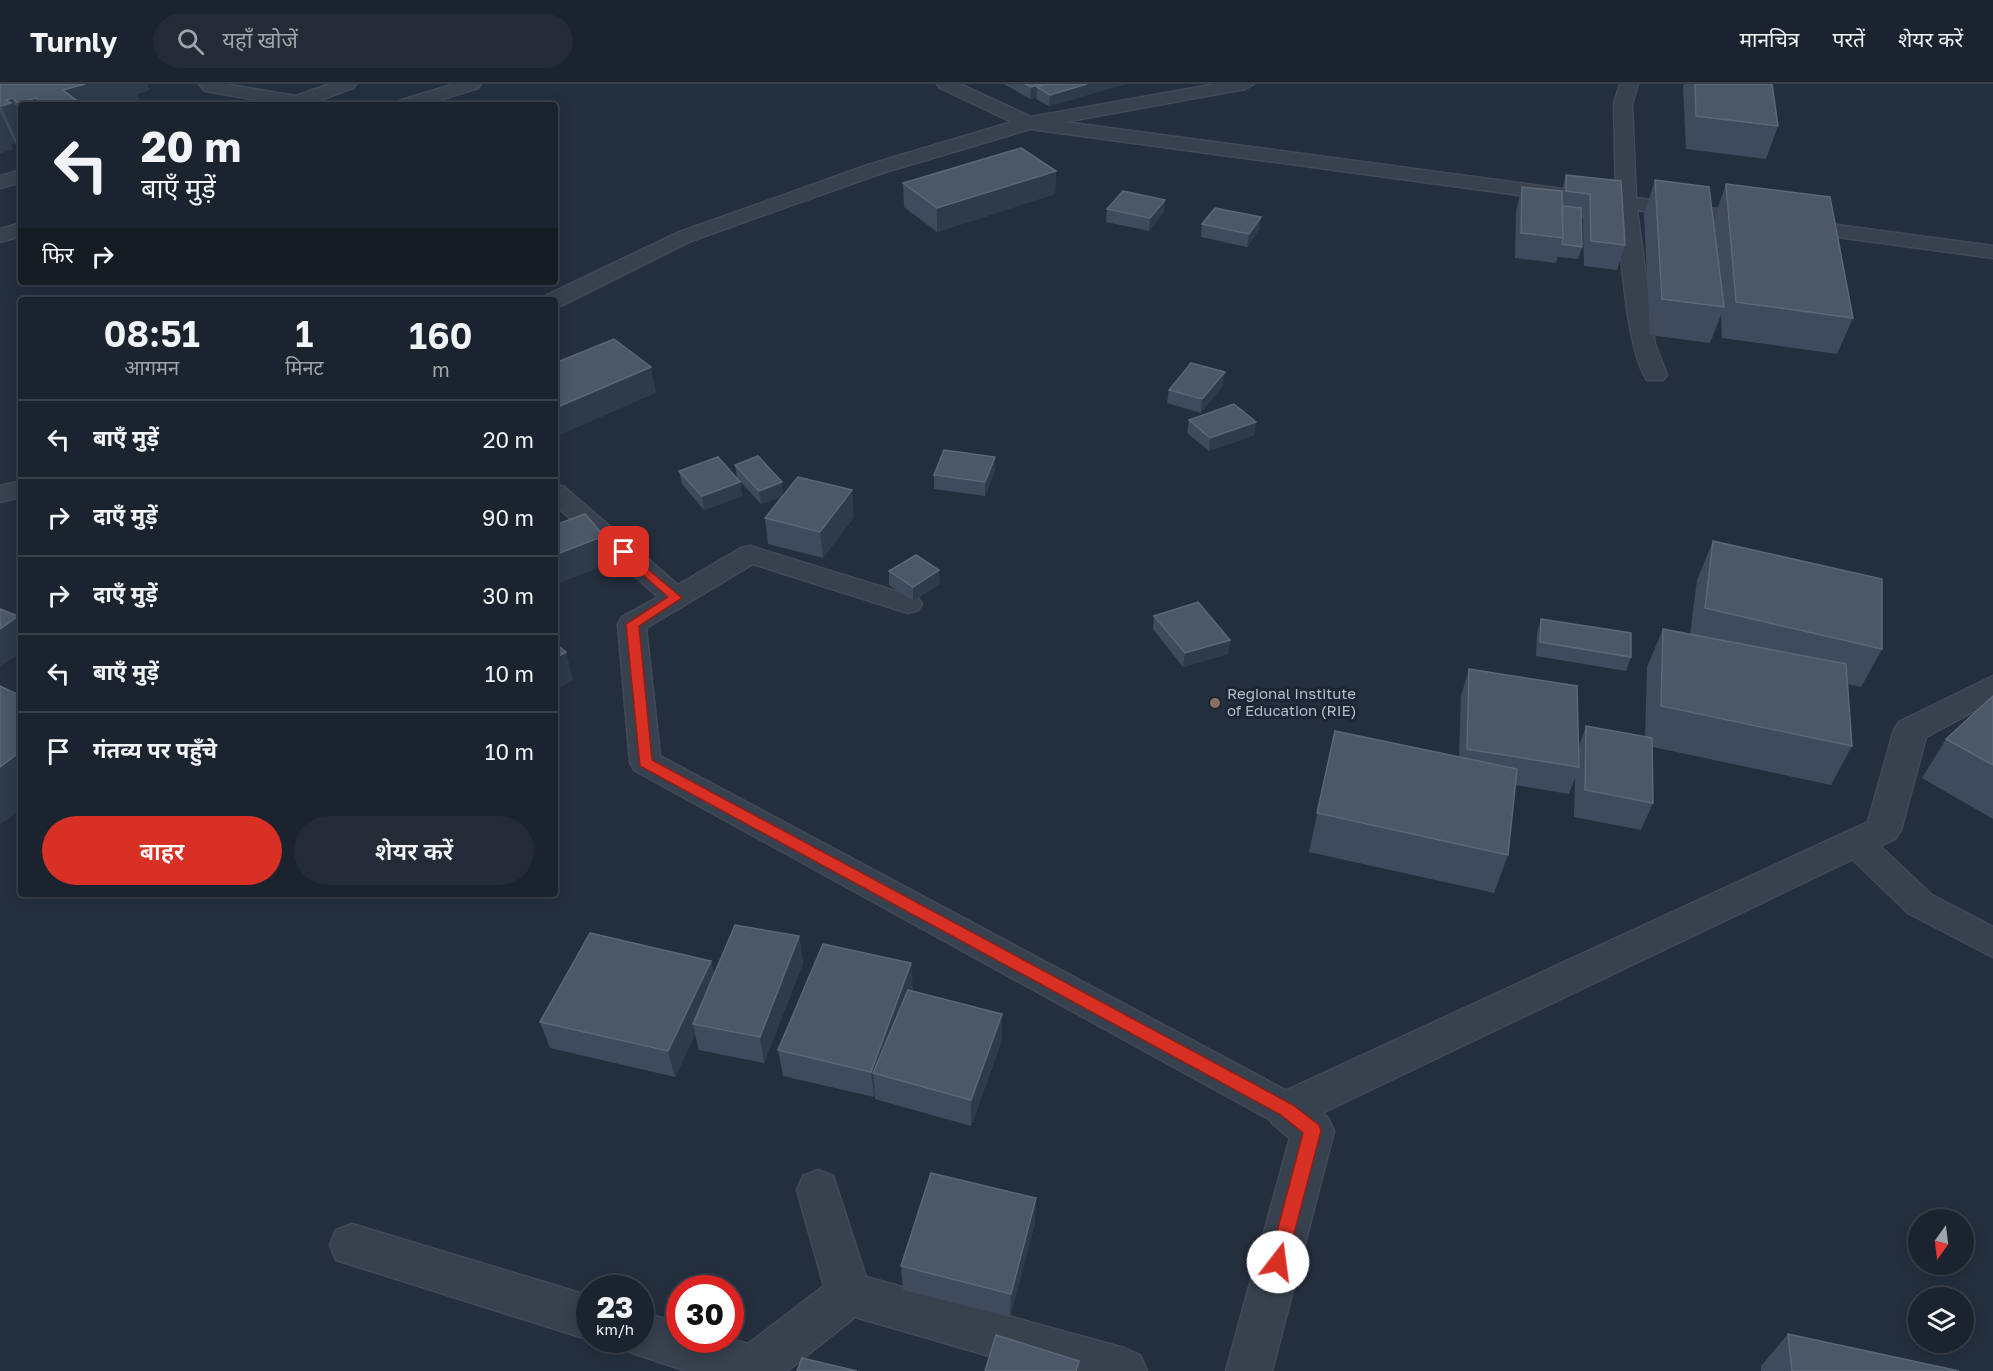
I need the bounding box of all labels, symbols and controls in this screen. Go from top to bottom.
search box [153,14,573,68]
text: Turnly [30,25,117,58]
icon: search [174,25,207,58]
text: यहाँ खोजें [222,26,298,53]
text: मानचित्र [1739,26,1799,52]
text: परतें [1832,26,1865,52]
text: शेयर करें [1898,26,1963,52]
text: 20 m [141,121,241,171]
icon: left [42,126,120,204]
text: बाएँ मुड़ें [141,172,216,204]
icon: right [86,240,119,273]
text: फिर [42,241,74,268]
text: 08:51 [103,312,200,355]
text: 1 [295,312,314,355]
text: 160 [409,314,473,357]
text: आगमन [124,355,179,379]
text: मिनट [285,355,324,379]
text: m [432,357,450,381]
icon: left [42,423,75,456]
text: बाएँ मुड़ें [93,424,159,451]
text: 20 m [483,426,534,453]
icon: right [42,501,75,534]
text: दाएँ मुड़ें [93,502,158,529]
text: 90 m [482,504,534,531]
pin [598,526,649,577]
icon: arrive [607,535,640,568]
icon: right [42,579,75,612]
text: दाएँ मुड़ें [93,580,158,607]
text: 30 m [483,582,534,609]
icon: left [42,657,75,690]
text: बाएँ मुड़ें [93,658,159,685]
text: 10 m [485,660,534,687]
place label: Regional Institute of Education (RIE) [1227,684,1356,719]
marker: Regional Institute of Education (RIE) [1208,696,1222,710]
icon: arrive [42,735,75,768]
text: गंतव्य पर पहुँचे [93,736,217,763]
text: 10 m [485,738,534,765]
button: बाहर [42,816,282,885]
button: शेयर करें [294,816,534,885]
north arrow [1908,1209,1974,1275]
map controls [1908,1209,1974,1353]
position arrow [1246,1230,1310,1294]
speed limit sign: 30 [666,1275,744,1353]
button: layers [1908,1287,1974,1353]
text: 23 [597,1289,633,1325]
text: km/h [596,1320,634,1338]

